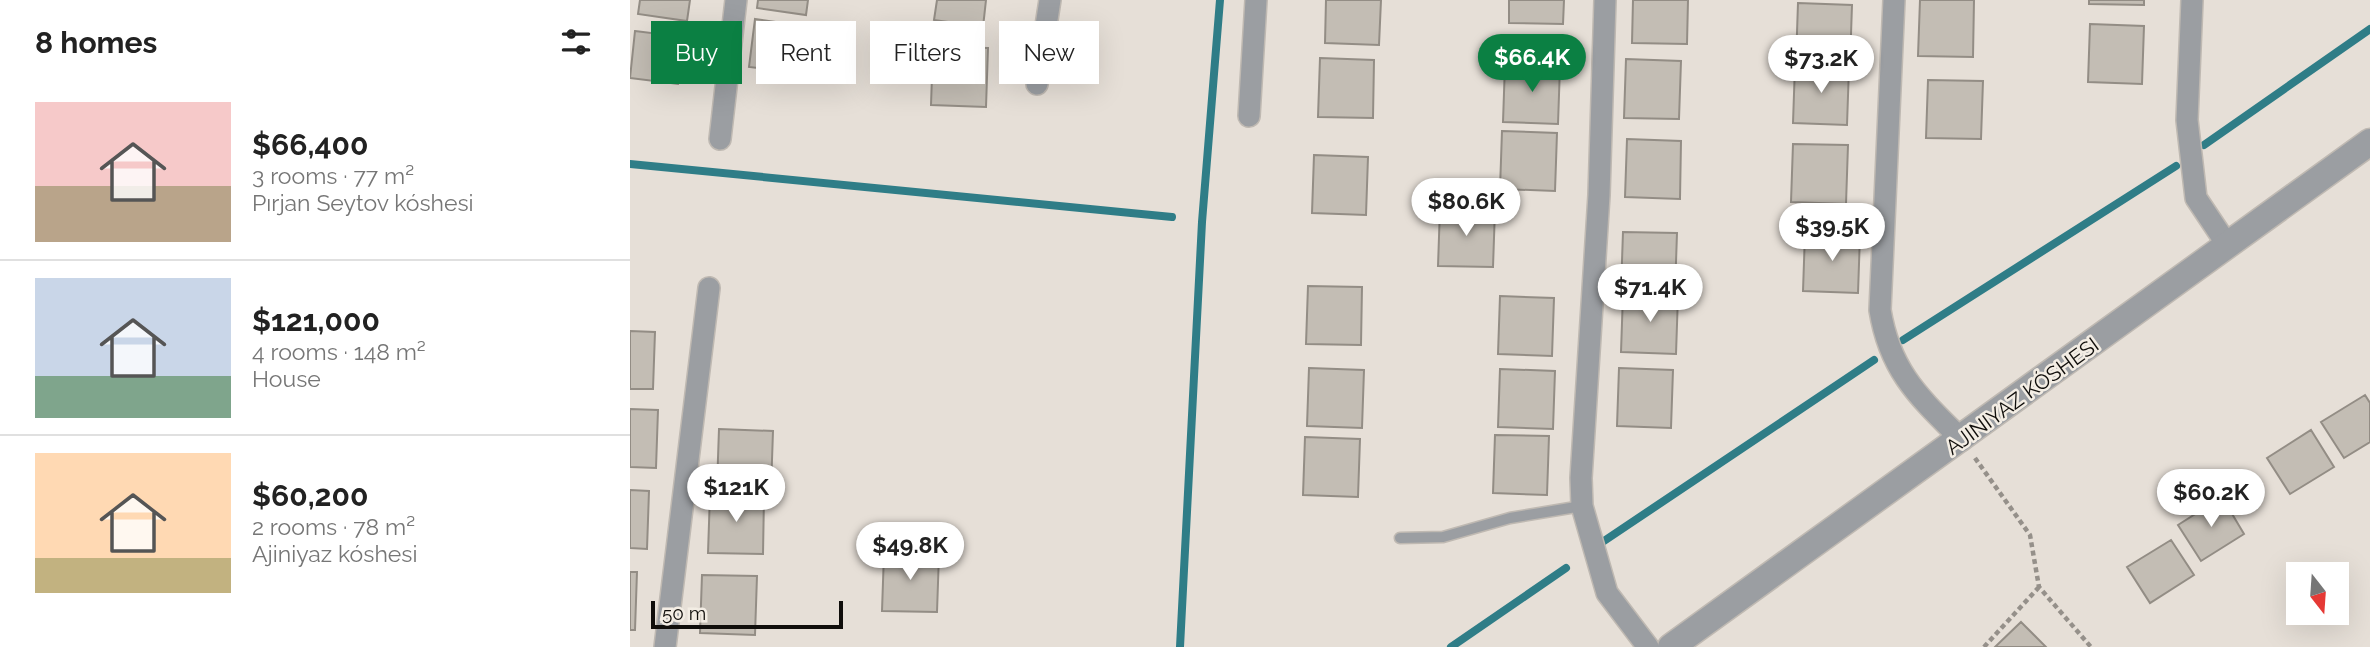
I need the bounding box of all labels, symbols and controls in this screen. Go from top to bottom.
chip: Buy [651,21,742,84]
chip: Rent [756,21,856,84]
chip: Filters [870,21,985,84]
chip: New [999,21,1099,84]
icon: filters [557,23,595,61]
text: 8 homes [35,25,157,60]
pin: $66.4K [1475,34,1589,94]
pin: $73.2K [1764,36,1878,95]
text: $66.4K [1494,43,1570,70]
text: $73.2K [1784,44,1858,71]
text: $66,400 [252,127,368,162]
icon: home [91,130,175,214]
text: 3 rooms · 77 m² [252,162,414,189]
pin: $80.6K [1409,178,1523,238]
text: $80.6K [1427,187,1505,214]
text: Pırjan Seytov kóshesi [252,189,474,216]
pin: $39.5K [1775,204,1889,263]
text: $39.5K [1795,212,1869,239]
pin: $71.4K [1593,264,1707,324]
text: $71.4K [1614,273,1686,300]
text: $121,000 [252,303,380,338]
icon: home [91,306,175,390]
street label: AJINIYAZ KÓSHESI [1941,332,2103,460]
text: 4 rooms · 148 m² [252,338,426,365]
text: House [252,365,321,392]
pin: $121K [687,464,785,524]
pin: $60.2K [2154,470,2268,529]
text: $121K [703,473,769,500]
text: $60,200 [252,478,368,513]
text: $60.2K [2173,478,2249,505]
icon: home [91,481,175,565]
text: 2 rooms · 78 m² [252,513,415,540]
pin: $49.8K [853,522,967,582]
text: $49.8K [872,531,948,558]
text: Ajiniyaz kóshesi [252,540,417,567]
north arrow [2286,562,2348,625]
map controls [2286,562,2349,625]
scale bar [651,598,844,630]
text: 50 m [662,602,706,624]

